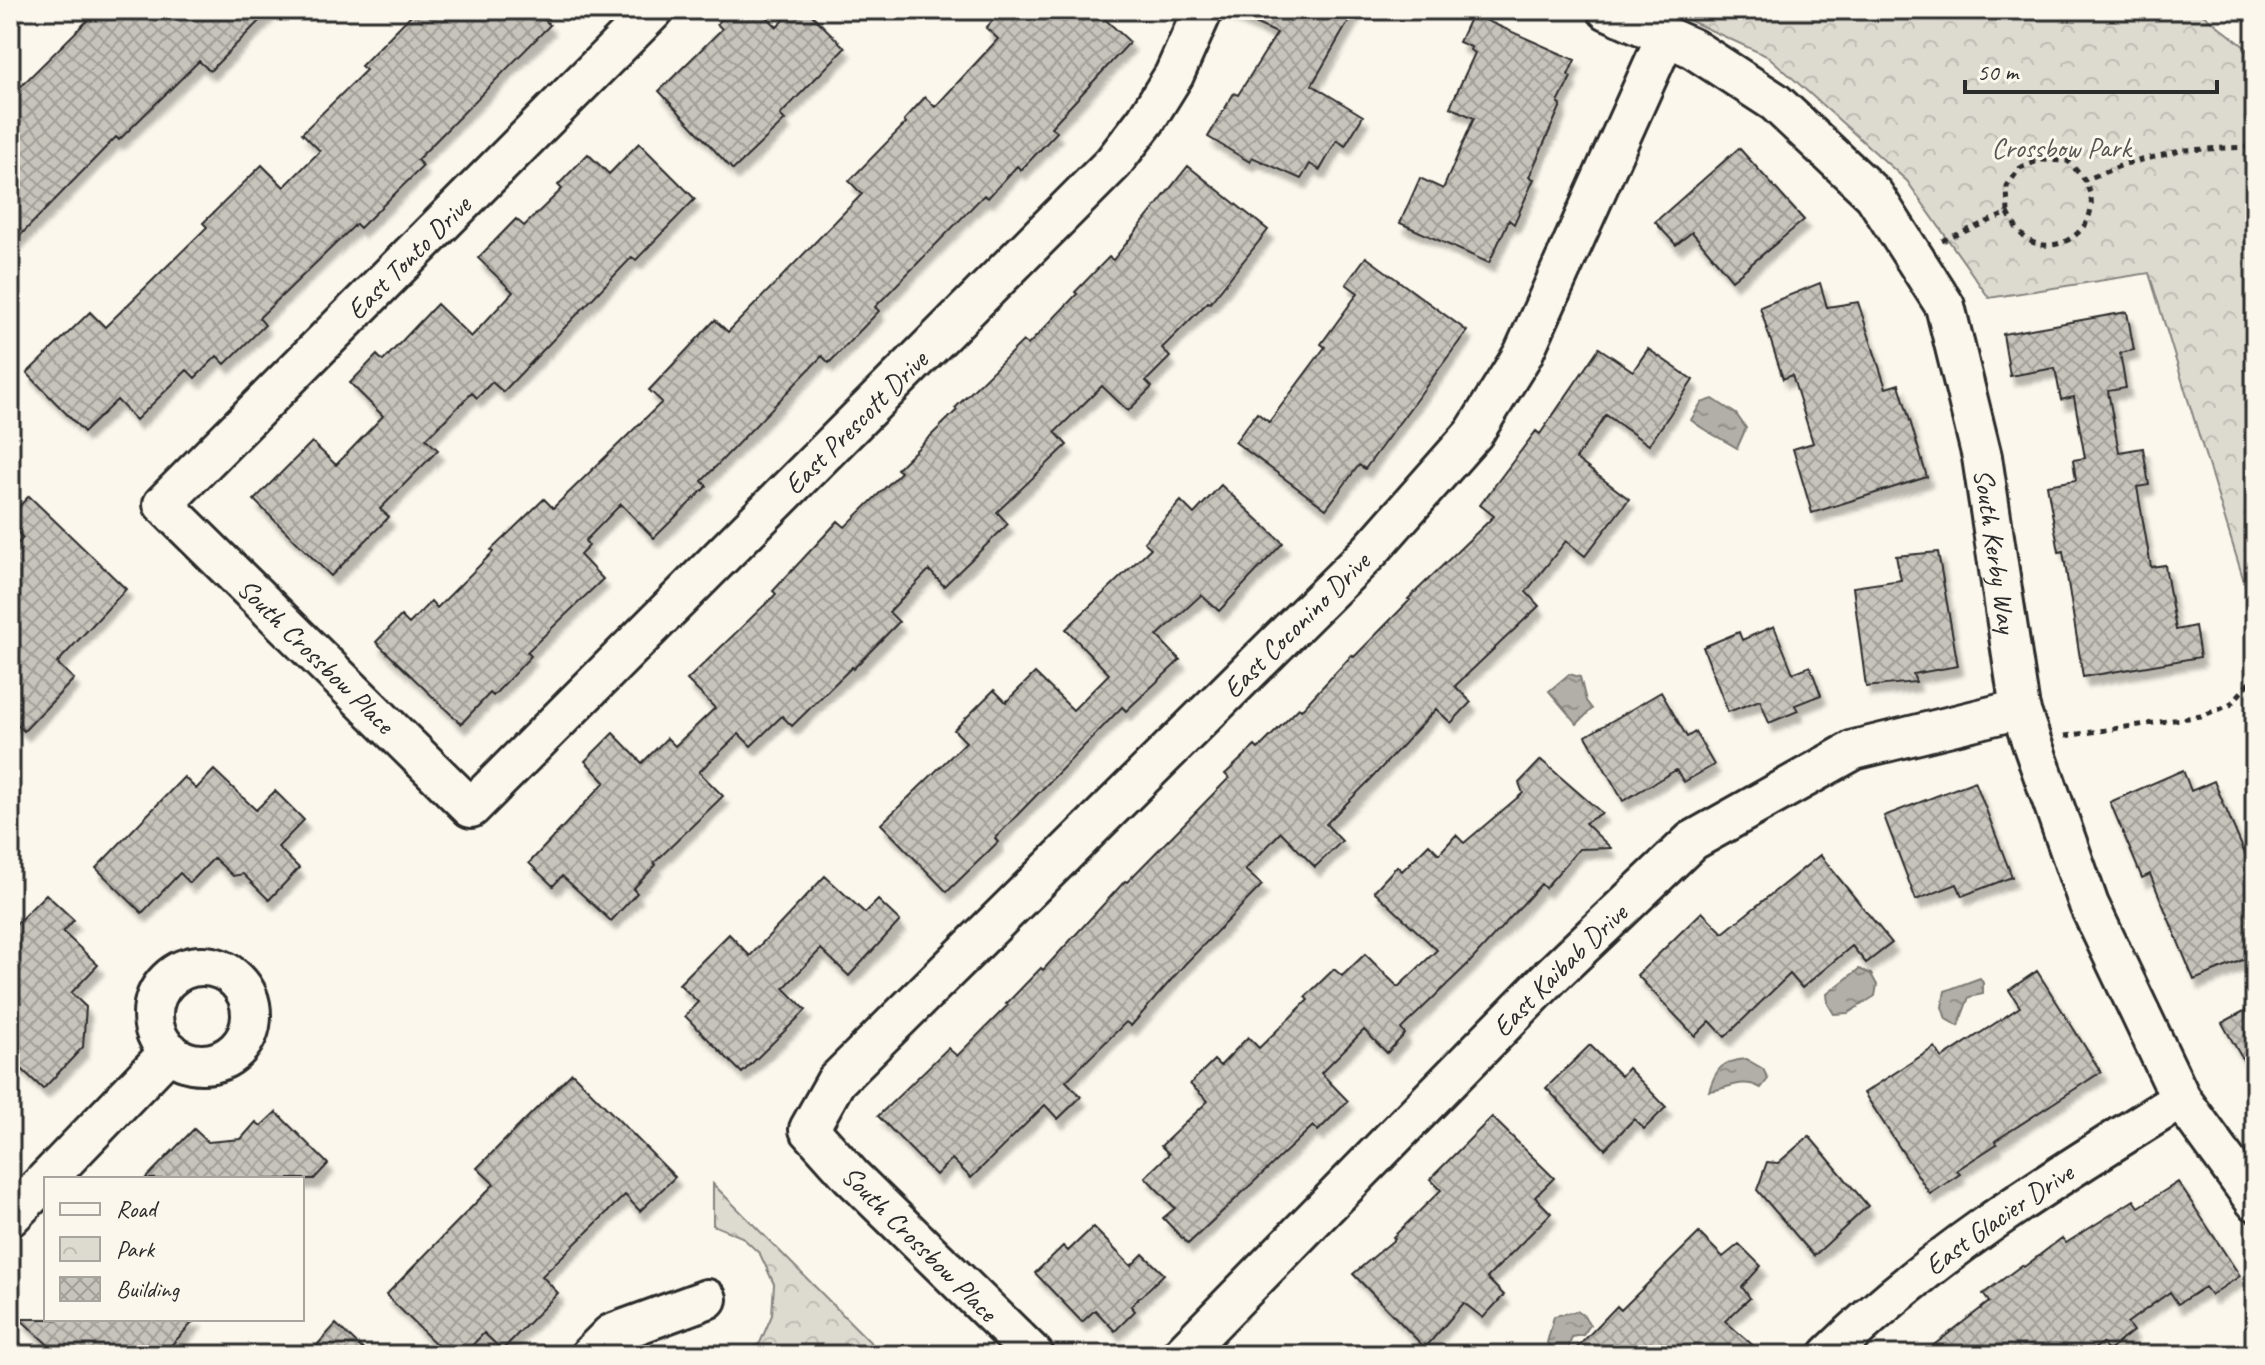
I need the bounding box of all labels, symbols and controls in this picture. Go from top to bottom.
scale bar [1965,44,2217,94]
text: 50 m [1977,57,2020,87]
park label: Crossbow Park [1991,130,2133,165]
street label: East Tonto Drive [339,187,479,327]
street label: East Prescott Drive [776,341,936,502]
street label: South Kerby Way [1966,467,2026,637]
street label: East Coconino Drive [1215,543,1378,705]
street label: South Crossbow Place [230,571,403,742]
street label: East Kaibab Drive [1485,895,1636,1044]
street label: East Glacier Drive [1917,1154,2081,1283]
street label: South Crossbow Place [834,1158,1006,1330]
legend [44,1177,304,1321]
text: Road [116,1194,160,1224]
text: Park [116,1234,156,1264]
text: Building [116,1274,181,1304]

